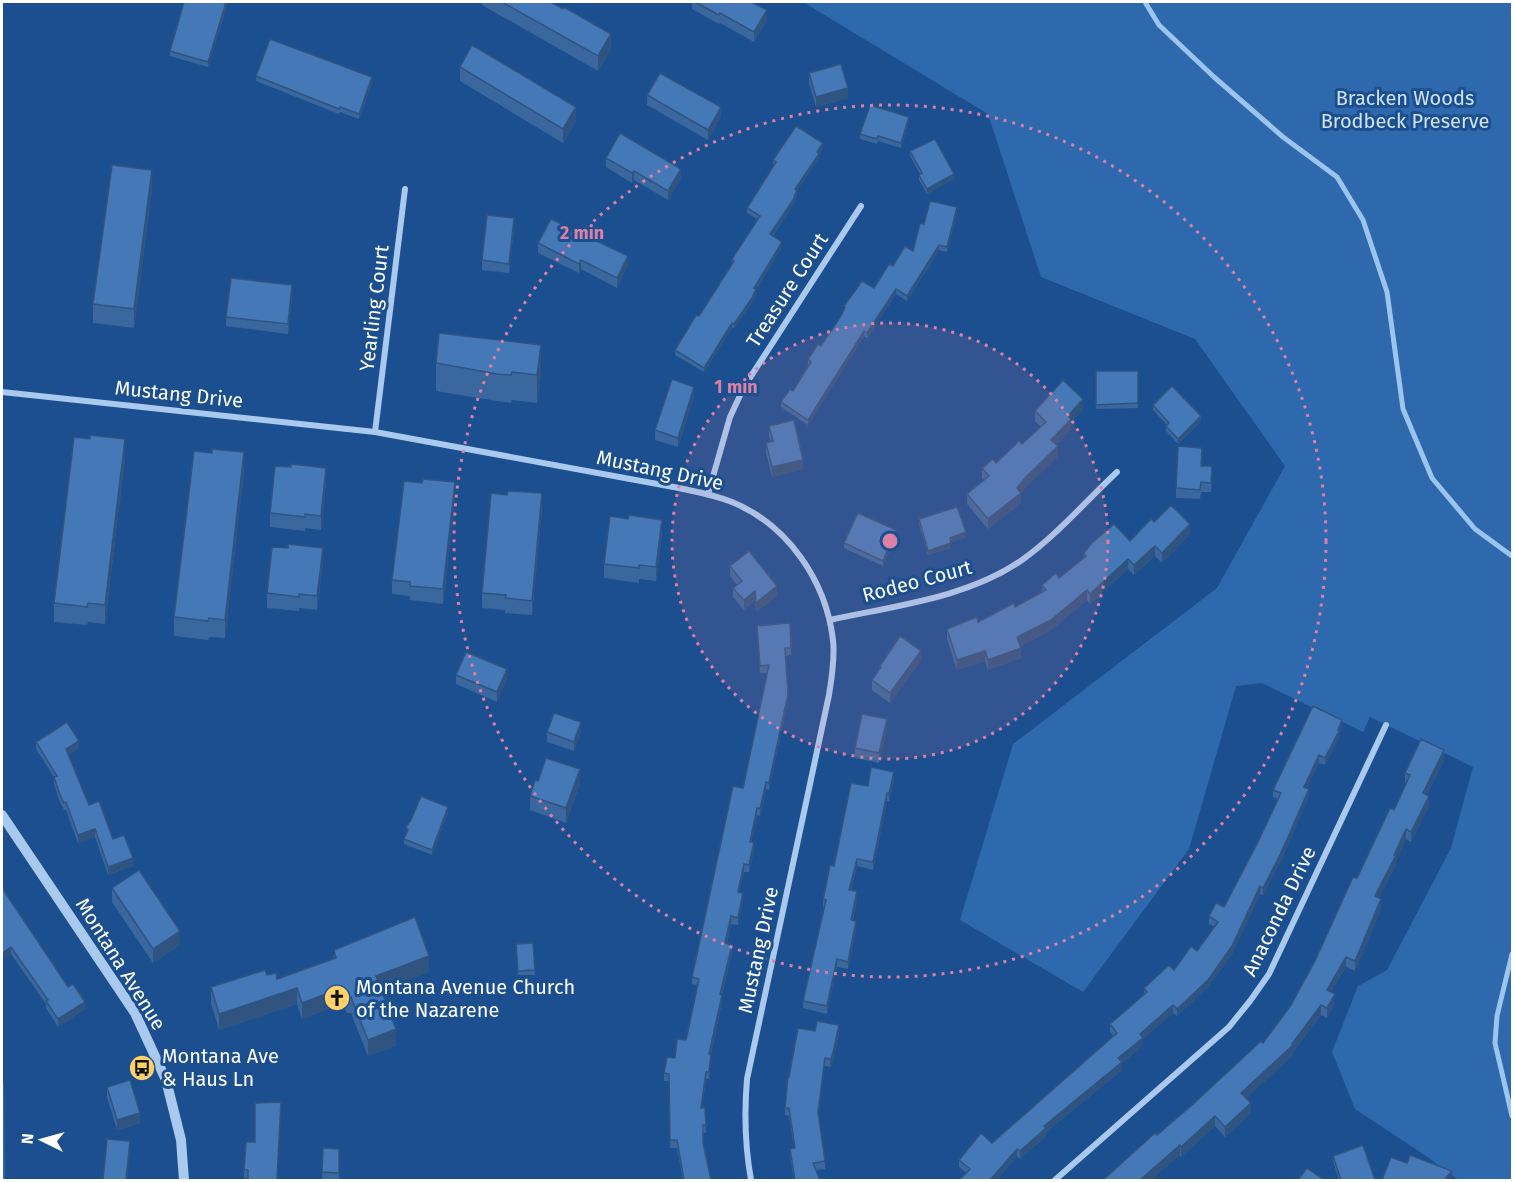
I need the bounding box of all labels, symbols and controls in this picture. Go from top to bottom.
park label: Bracken Woods Brodbeck Preserve [1321,86,1489,133]
text: 2 min [560,222,604,244]
street label: Treasure Court [741,228,833,352]
street label: Yearling Court [354,243,394,373]
street label: Mustang Drive [114,375,244,413]
text: 1 min [714,376,758,398]
street label: Mustang Drive [594,445,726,495]
centre of rings [880,531,900,551]
street label: Rodeo Court [860,555,975,607]
street label: Anaconda Drive [1237,842,1321,980]
street label: Mustang Drive [733,884,783,1016]
street label: Montana Avenue [71,894,171,1034]
place label: Montana Avenue Church of the Nazarene [356,975,575,1022]
church icon: Montana Avenue Church of the Nazarene [322,983,352,1013]
place label: Montana Ave & Haus Ln [162,1044,279,1091]
bus stop icon: Montana Ave & Haus Ln [127,1053,157,1083]
north arrow [12,1110,72,1170]
text: N [18,1133,37,1145]

